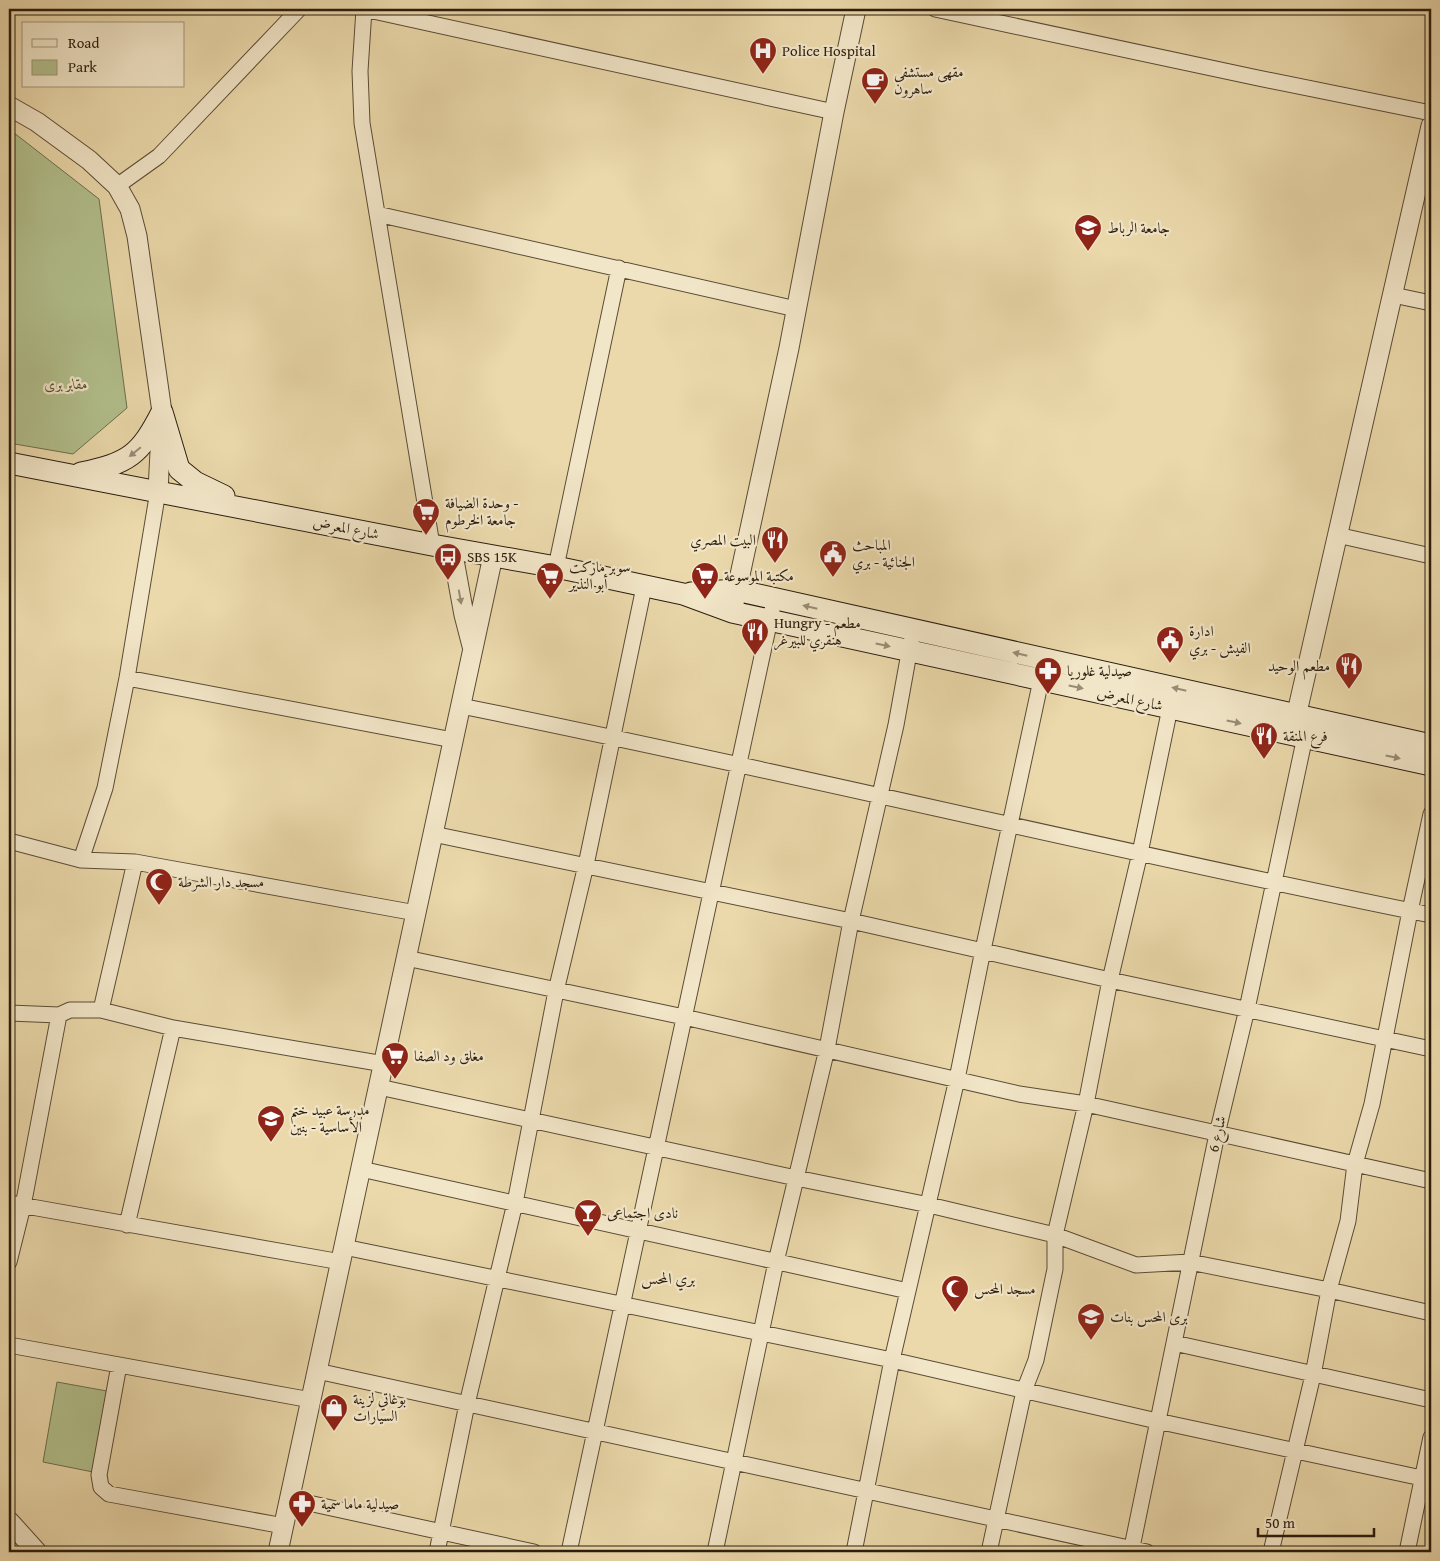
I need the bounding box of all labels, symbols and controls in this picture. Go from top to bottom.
legend [22,22,185,88]
text: Road [68,32,99,53]
hospital icon: Police Hospital [748,36,778,75]
place label: Police Hospital [782,40,876,61]
text: Park [68,56,97,77]
place label: مقهى مستشفى ساهرون [894,61,964,99]
cafe icon: مقهى مستشفى ساهرون [860,66,890,105]
school or university icon: جامعة الرباط [1073,213,1103,252]
place label: جامعة الرباط [1107,217,1170,238]
park label: مقابر برى [44,373,88,394]
one-way arrow [128,446,141,457]
place label: وحدة الضيافة - جامعة الخرطوم [445,492,518,533]
supermarket icon: وحدة الضيافة - جامعة الخرطوم [411,497,441,536]
street label: شارع المعرض [311,511,381,547]
restaurant icon: البيت المصري [760,525,790,564]
place label: البيت المصري [690,529,756,552]
place label: المباحث الجنائية - بري [852,534,915,574]
public building icon: المباحث الجنائية - بري [818,539,848,578]
bus stop icon: SBS 15K [433,542,463,581]
place label: SBS 15K [467,546,517,567]
place label: سوبر ماركت أبو النذير [567,556,631,594]
supermarket icon: سوبر ماركت أبو النذير [535,561,565,600]
supermarket icon: مكتبة الموسوعة [690,561,720,600]
place label: مكتبة الموسوعة [724,565,794,586]
one-way arrow [457,589,465,605]
one-way arrow [803,603,818,611]
place label: Hungry - مطعم هنقري للبيرغر [774,612,861,652]
restaurant icon: Hungry - مطعم هنقري للبيرغر [740,617,770,656]
place label: ادارة الفيش - بري [1189,620,1251,660]
public building icon: ادارة الفيش - بري [1155,625,1185,664]
one-way arrow [875,641,890,649]
one-way arrow [1013,650,1028,658]
restaurant icon: مطعم الوحيد [1334,651,1364,690]
place label: مطعم الوحيد [1268,655,1330,680]
pharmacy icon: صيدلية غلوريا [1033,656,1063,695]
place label: صيدلية غلوريا [1067,660,1132,681]
street label: شارع المعرض [1095,681,1165,719]
one-way arrow [1068,683,1083,691]
one-way arrow [1171,685,1186,693]
one-way arrow [1227,718,1242,726]
restaurant icon: فرع المنقة [1249,721,1279,760]
place label: فرع المنقة [1283,725,1328,749]
one-way arrow [1386,753,1401,761]
mosque icon: مسجد دار الشرطة [144,867,174,906]
place label: مسجد دار الشرطة [178,871,264,892]
supermarket icon: مغلق ود الصفا [380,1041,410,1080]
place label: مغلق ود الصفا [414,1045,484,1066]
place label: مدرسة عبيد ختم الأساسية - بنين [290,1099,369,1137]
school or university icon: مدرسة عبيد ختم الأساسية - بنين [256,1104,286,1143]
street label: شارع 6 [1202,1114,1234,1155]
bar icon: نادى اجتماعى [573,1198,603,1237]
place label: نادى اجتماعى [607,1202,678,1223]
district label: بري المحس [641,1266,695,1291]
mosque icon: مسجد المحس [940,1274,970,1313]
place label: مسجد المحس [974,1278,1036,1299]
school or university icon: برى المحس بنات [1076,1302,1106,1341]
place label: برى المحس بنات [1110,1306,1188,1327]
place label: بوغاتي لزينة السيارات [353,1388,406,1426]
shop icon: بوغاتي لزينة السيارات [319,1393,349,1432]
pharmacy icon: صيدلية ماما سمية [287,1489,317,1528]
place label: صيدلية ماما سمية [321,1493,399,1514]
scale bar [1258,1506,1374,1538]
text: 50 m [1265,1512,1296,1533]

